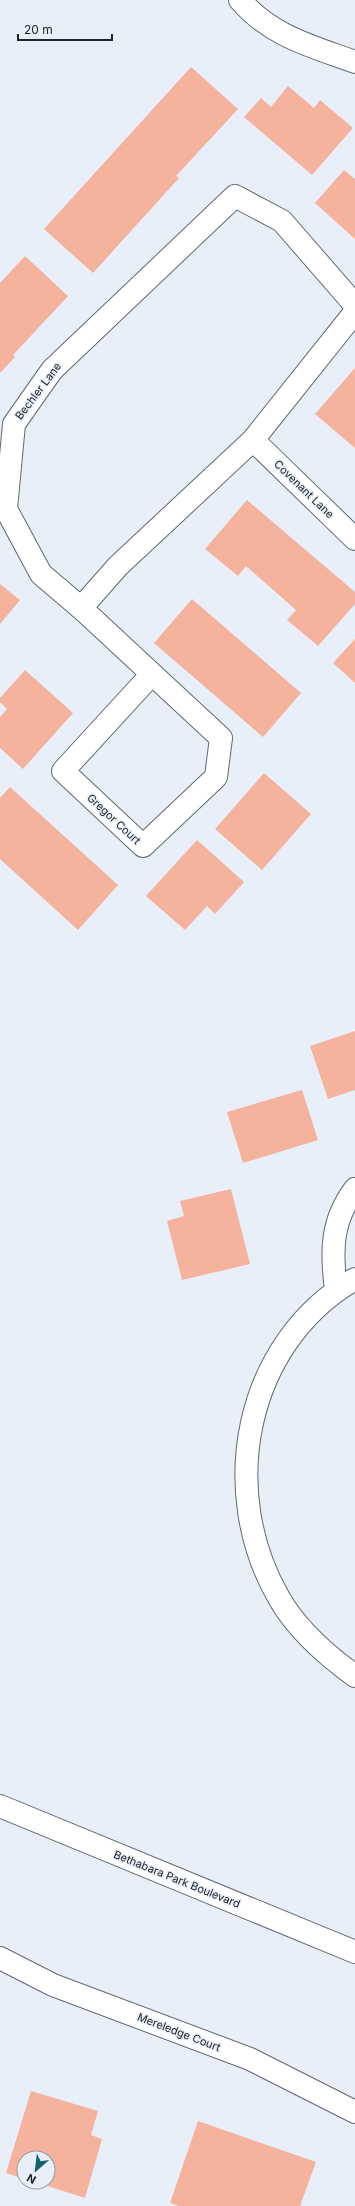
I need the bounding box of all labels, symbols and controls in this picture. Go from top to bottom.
scale bar [18,16,112,42]
text: 20 m [24,22,53,37]
street label: Bechler Lane [12,360,64,422]
street label: Covenant Lane [271,457,337,521]
street label: Gregor Court [84,791,144,848]
street label: Bethabara Park Boulevard [112,1847,242,1911]
street label: Mereledge Court [135,2010,223,2054]
north arrow [16,2150,56,2190]
text: N [24,2171,38,2187]

